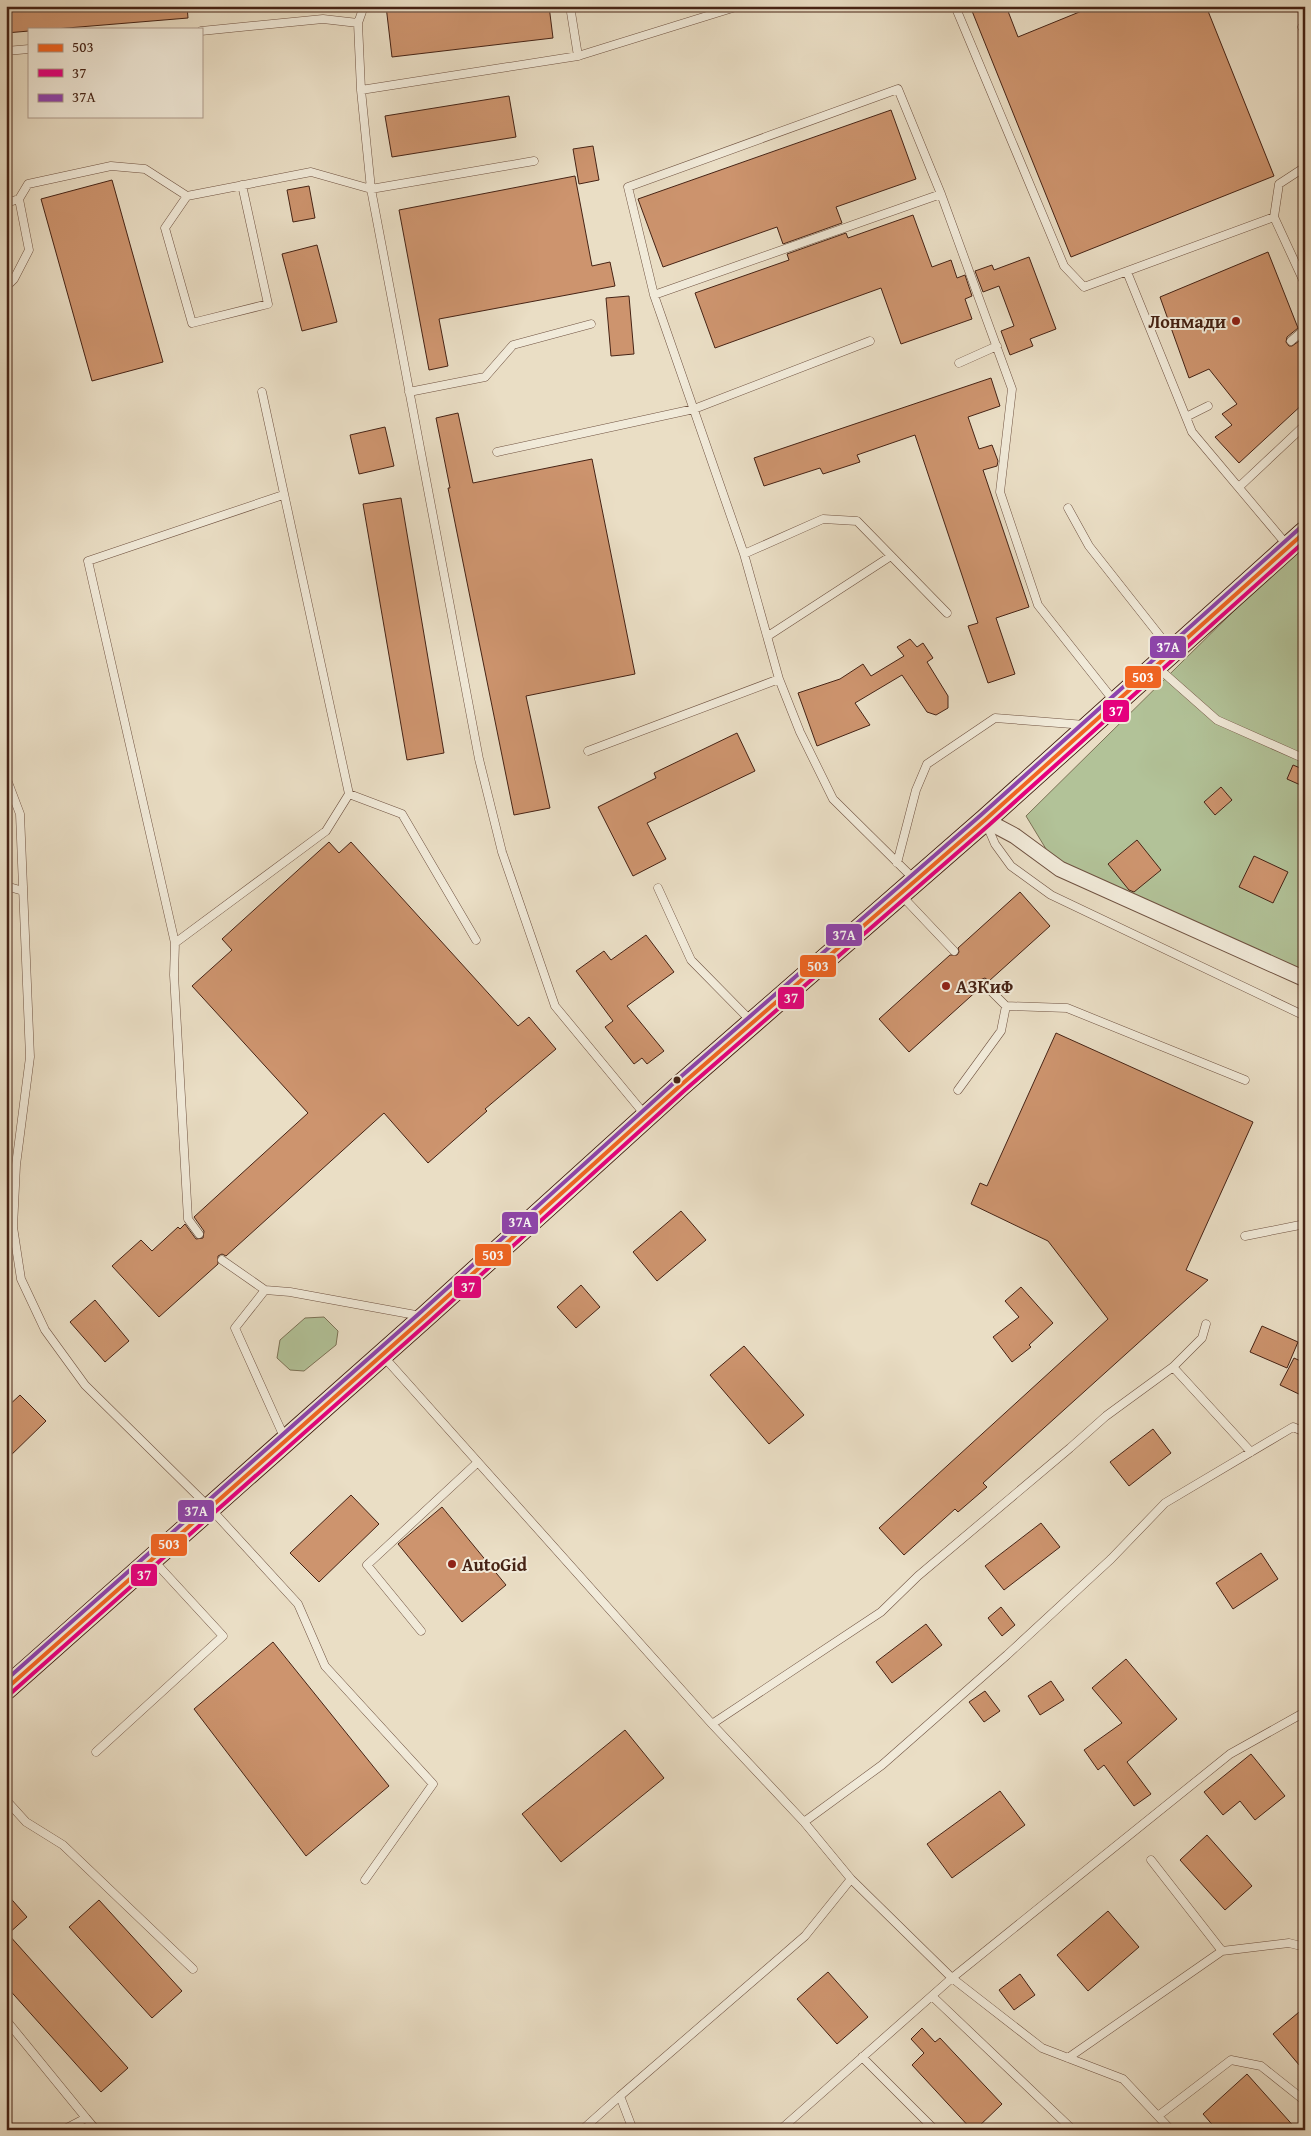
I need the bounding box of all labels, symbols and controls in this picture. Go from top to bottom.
legend [28,28,202,118]
text: 503 [72,36,94,57]
text: 37 [72,62,86,83]
text: 37А [72,86,96,107]
place label: Лонмади [1148,308,1226,335]
marker: Лонмади [1230,315,1242,327]
line badge: 37А [1149,635,1187,659]
text: 37А [1156,637,1180,657]
line badge: 503 [1124,665,1162,689]
text: 503 [1132,667,1154,687]
line badge: 37 [1102,699,1130,723]
text: 37 [1109,701,1123,721]
line badge: 37А [825,923,863,947]
text: 37А [832,925,856,945]
line badge: 503 [799,954,837,978]
text: 503 [807,956,829,976]
place label: АЗКиФ [956,973,1013,1000]
marker: АЗКиФ [940,980,952,992]
line badge: 37 [777,986,805,1010]
text: 37 [784,988,798,1008]
unlabelled marker [672,1075,682,1085]
line badge: 37А [501,1211,539,1235]
text: 37А [508,1212,532,1232]
line badge: 503 [474,1243,512,1267]
text: 503 [482,1245,504,1265]
line badge: 37 [453,1275,482,1299]
text: 37 [461,1277,475,1297]
line badge: 37А [177,1499,215,1523]
text: 37А [184,1501,208,1521]
line badge: 503 [150,1533,188,1557]
text: 503 [158,1534,180,1554]
place label: AutoGid [462,1551,528,1578]
marker: AutoGid [446,1558,458,1570]
line badge: 37 [130,1563,158,1587]
text: 37 [137,1565,151,1585]

